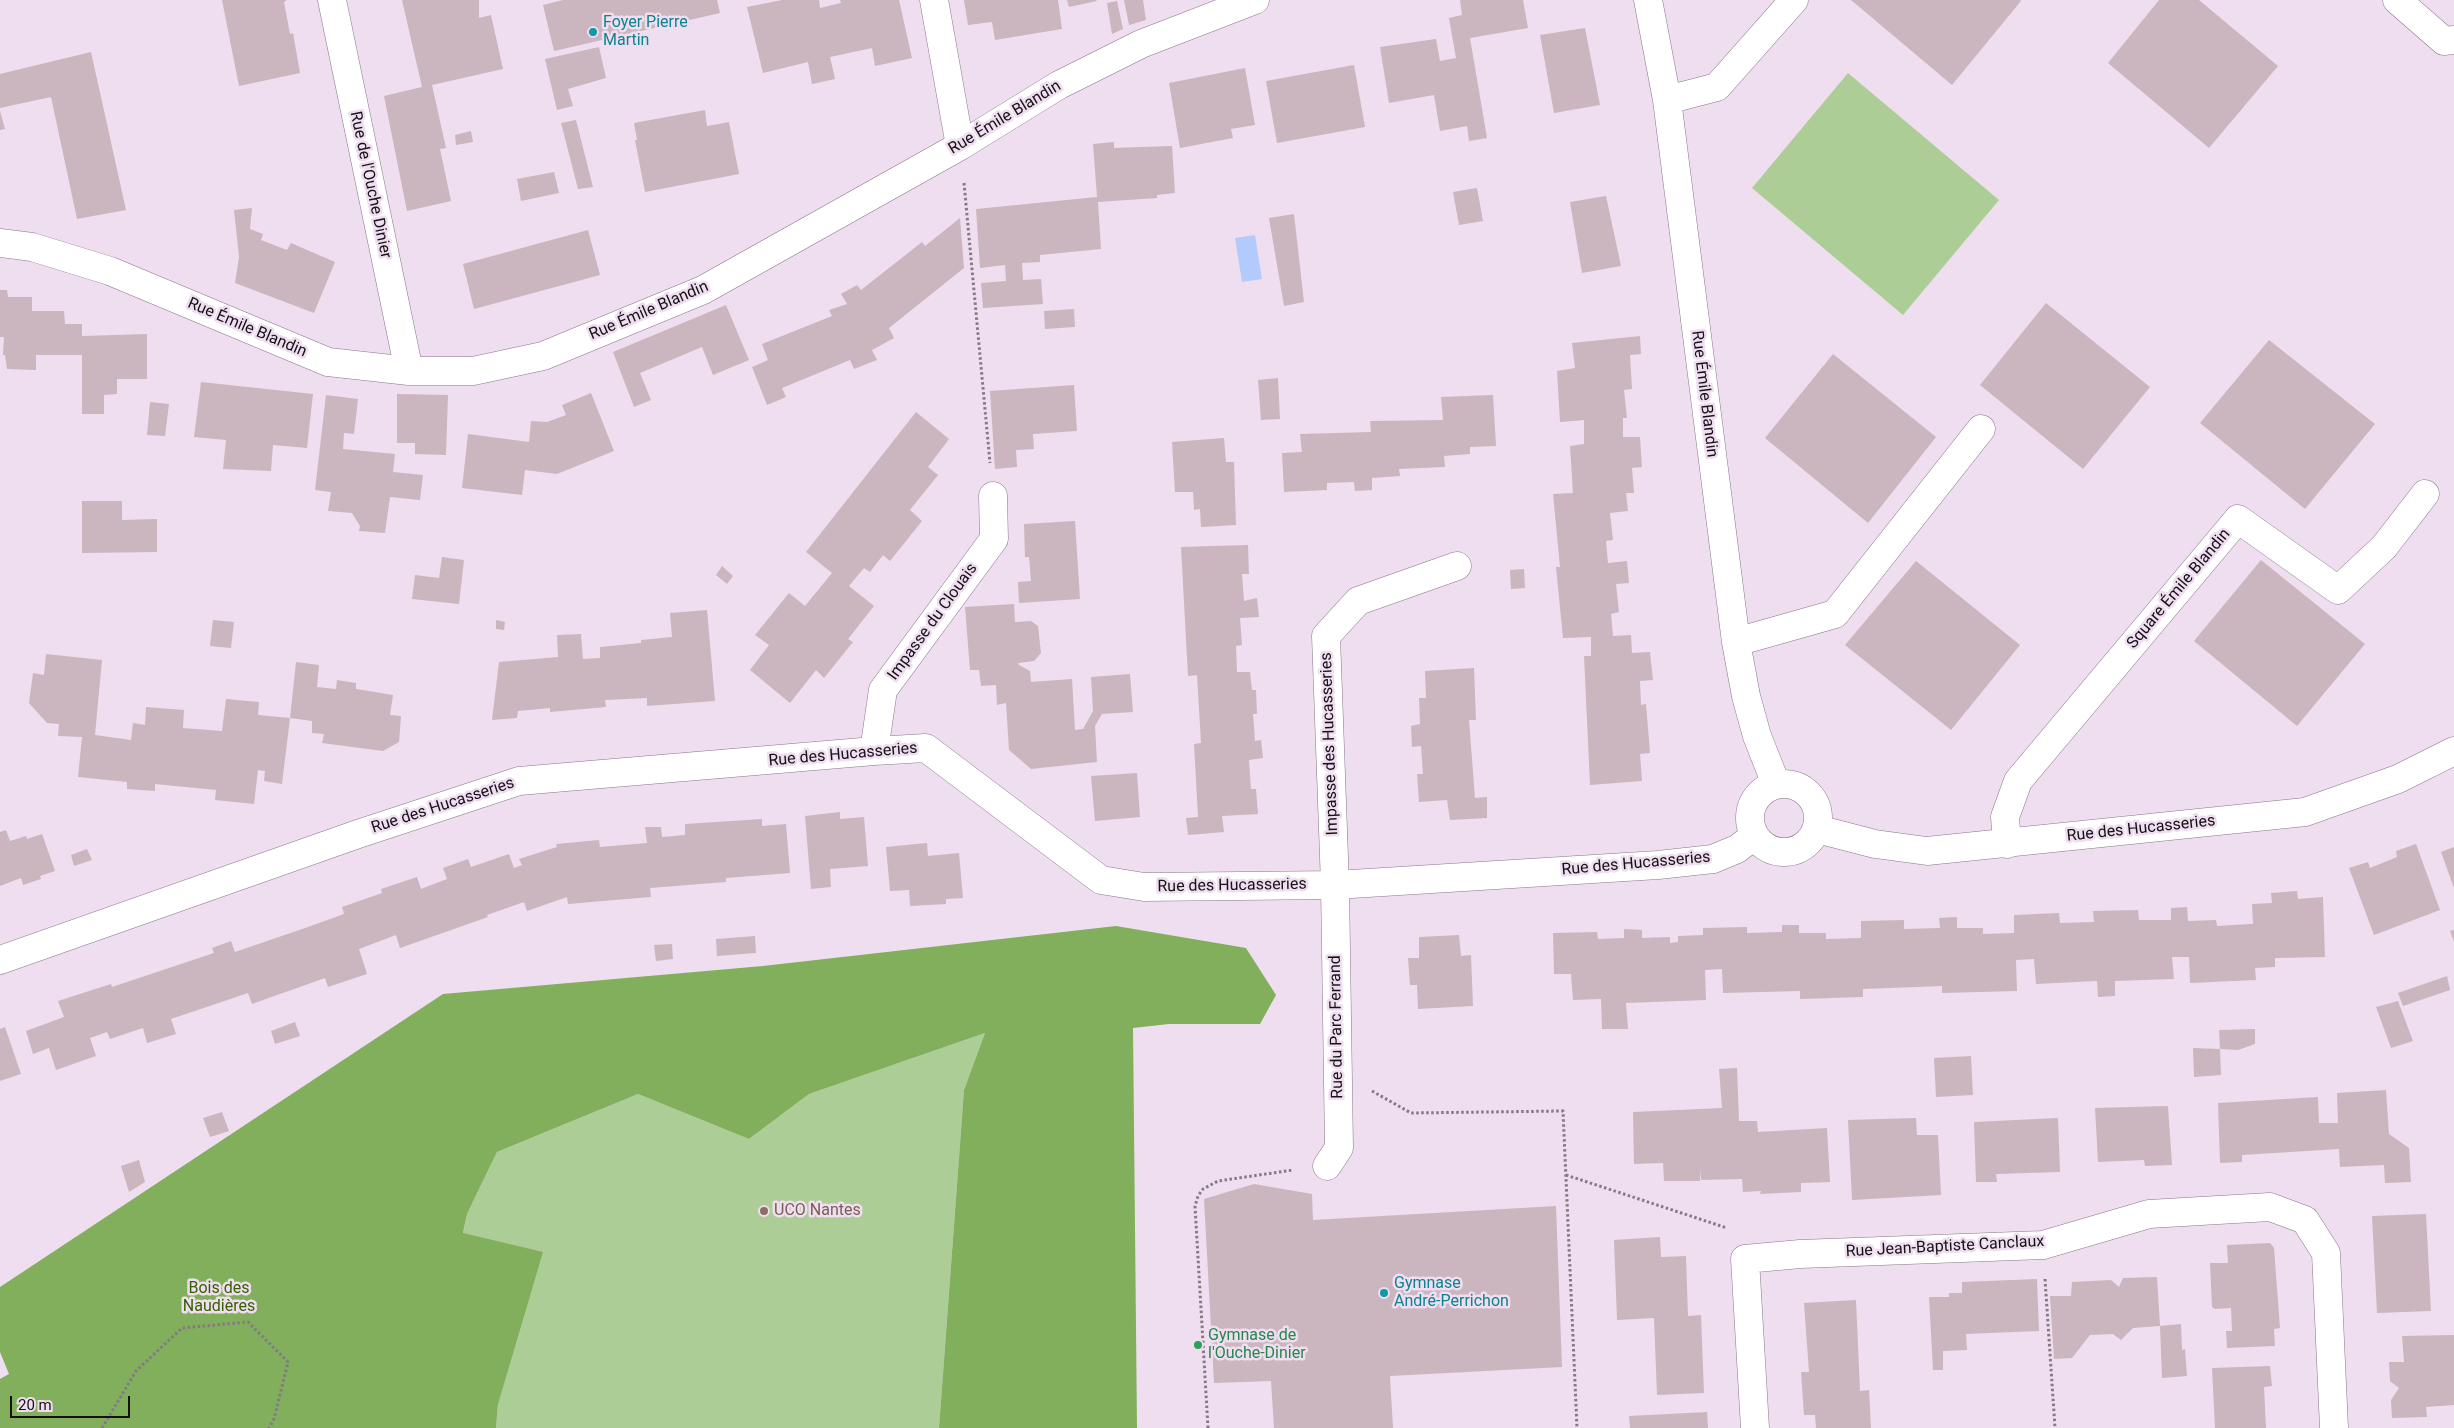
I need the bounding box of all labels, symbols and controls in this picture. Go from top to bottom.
place label: Foyer Pierre Martin [603,13,688,51]
marker: Foyer Pierre Martin [587,26,599,38]
street label: Rue Émile Blandin [945,77,1065,159]
street label: Rue de l'Ouche Dinier [345,110,395,260]
street label: Rue Émile Blandin [587,277,711,345]
street label: Rue Émile Blandin [185,294,309,362]
street label: Rue Émile Blandin [1687,329,1721,459]
street label: Square Émile Blandin [2123,525,2235,653]
street label: Impasse du Clouais [884,560,982,684]
street label: Impasse des Hucasseries [1317,652,1343,836]
street label: Rue des Hucasseries [768,739,918,771]
street label: Rue des Hucasseries [369,774,517,838]
street label: Rue des Hucasseries [2066,812,2216,846]
street label: Rue des Hucasseries [1561,848,1711,880]
street label: Rue des Hucasseries [1157,875,1307,897]
street label: Rue du Parc Ferrand [1326,955,1348,1099]
place label: UCO Nantes [774,1201,861,1221]
marker: UCO Nantes [758,1205,770,1217]
street label: Rue Jean-Baptiste Canclaux [1845,1232,2045,1262]
place label: Gymnase André-Perrichon [1394,1274,1509,1312]
park label: Bois des Naudières [183,1279,255,1317]
marker: Gymnase André-Perrichon [1378,1287,1390,1299]
place label: Gymnase de l'Ouche-Dinier [1208,1326,1306,1364]
marker: Gymnase de l'Ouche-Dinier [1192,1339,1204,1351]
scale bar [12,1386,132,1418]
text: 20 m [18,1396,52,1414]

